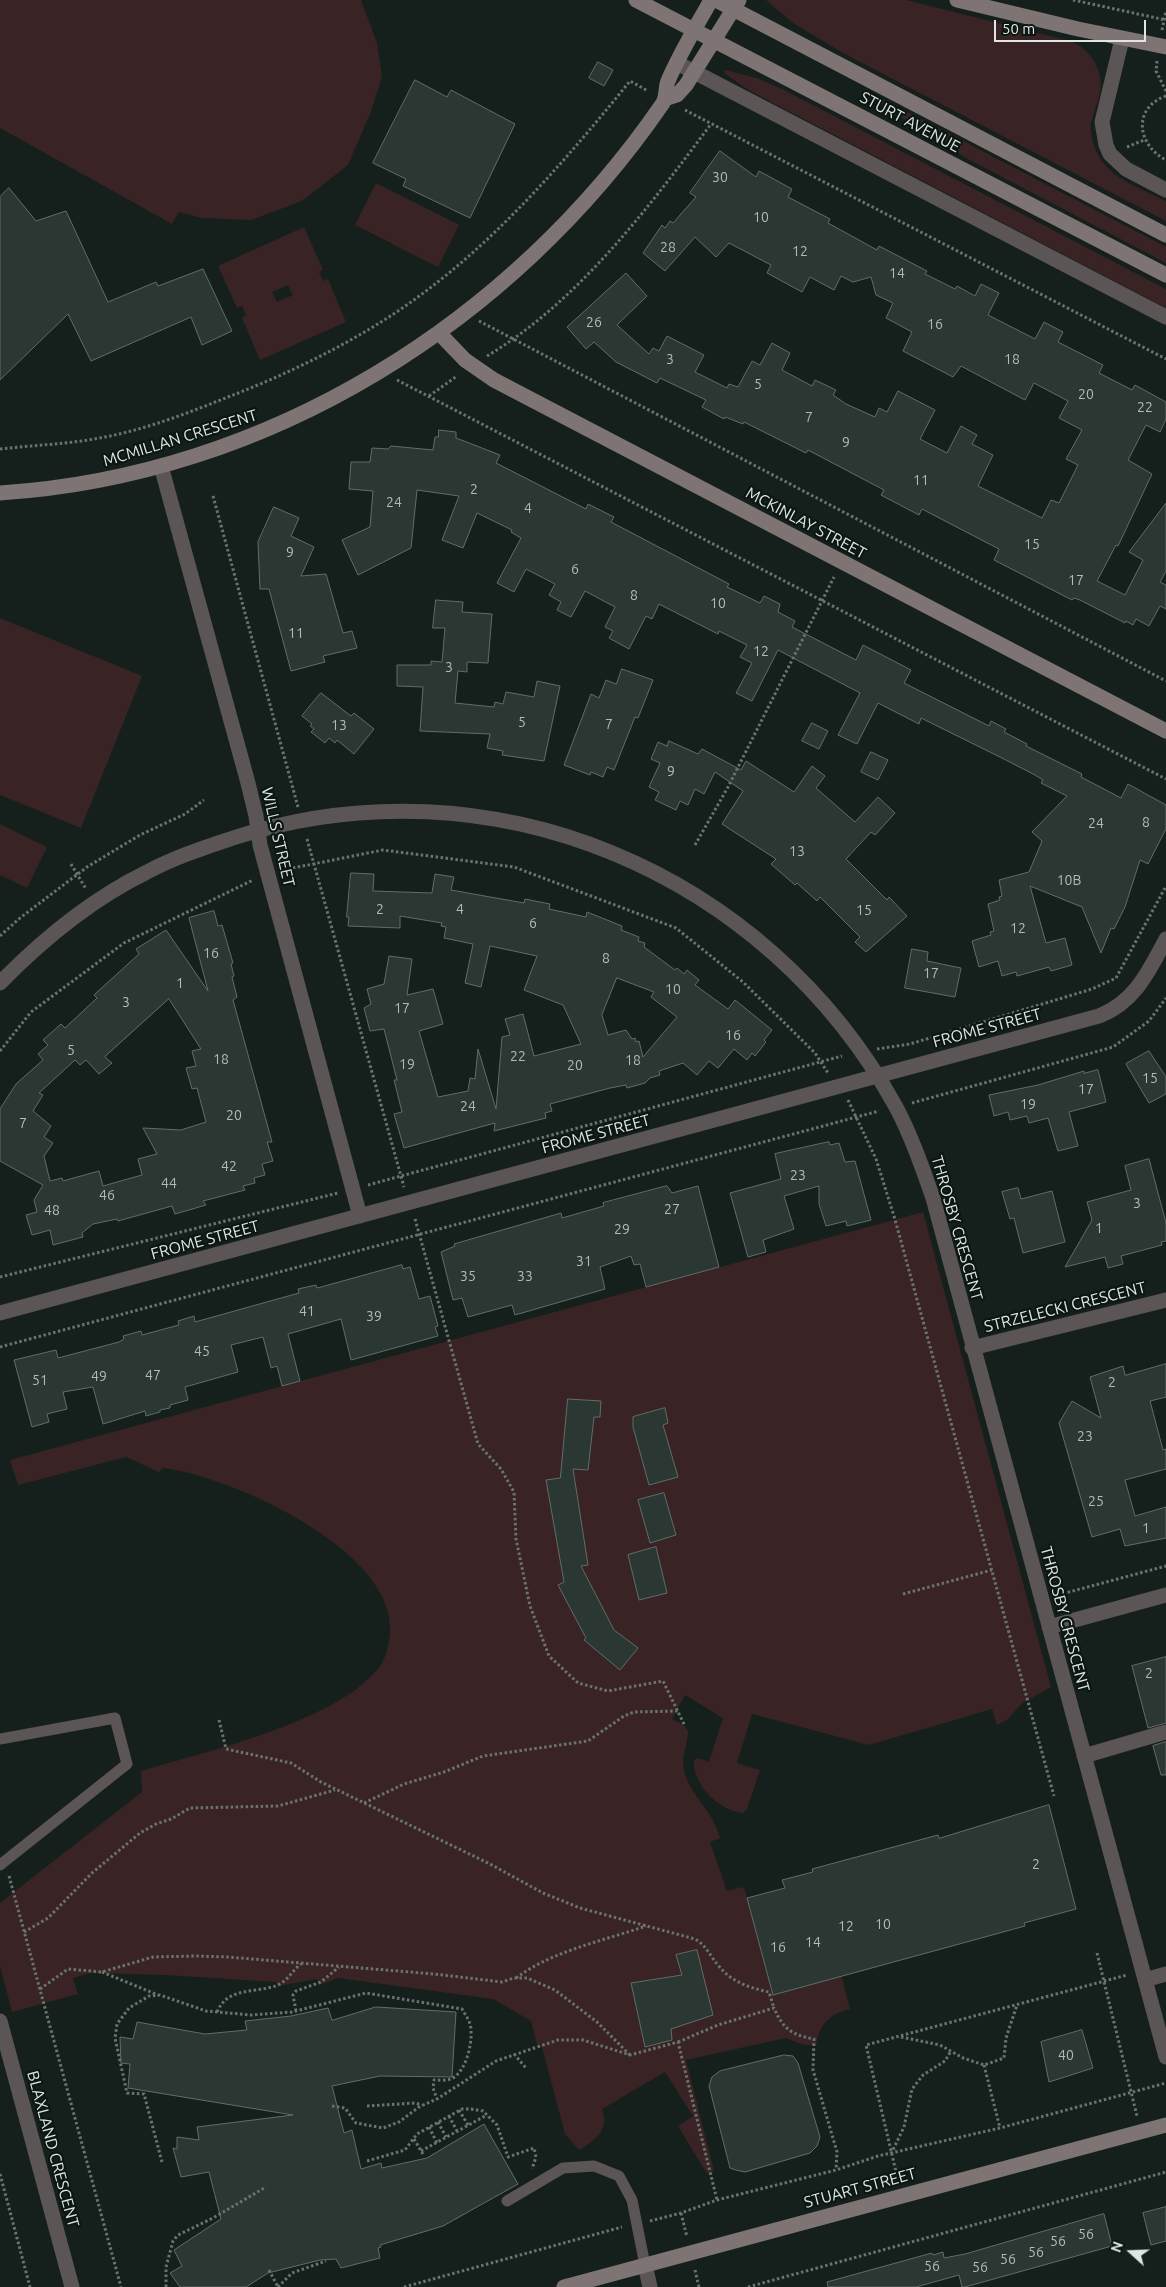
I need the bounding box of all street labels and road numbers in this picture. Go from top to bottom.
street label: STURT AVENUE [857,88,963,156]
street label: MCMILLAN CRESCENT [101,405,259,471]
street label: MCKINLAY STREET [742,483,870,563]
street label: WILLS STREET [257,785,299,889]
street label: FROME STREET [931,1004,1043,1052]
street label: FROME STREET [540,1110,652,1158]
street label: THROSBY CRESCENT [927,1153,987,1303]
street label: FROME STREET [149,1216,261,1264]
street label: STRZELECKI CRESCENT [982,1278,1148,1336]
street label: THROSBY CRESCENT [1036,1544,1094,1694]
street label: BLAXLAND CRESCENT [23,2069,83,2229]
street label: STUART STREET [802,2164,918,2212]

